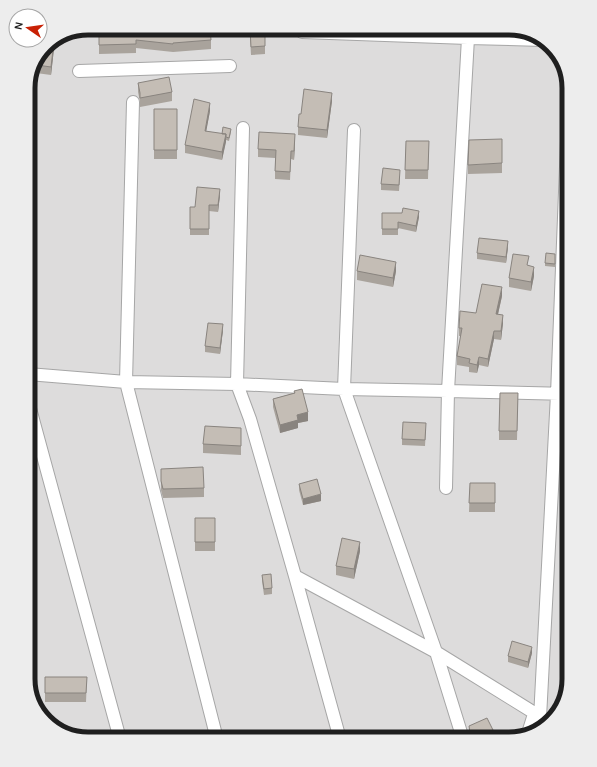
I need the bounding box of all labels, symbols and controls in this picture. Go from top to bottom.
north arrow [8,8,48,48]
text: N [12,21,26,31]

